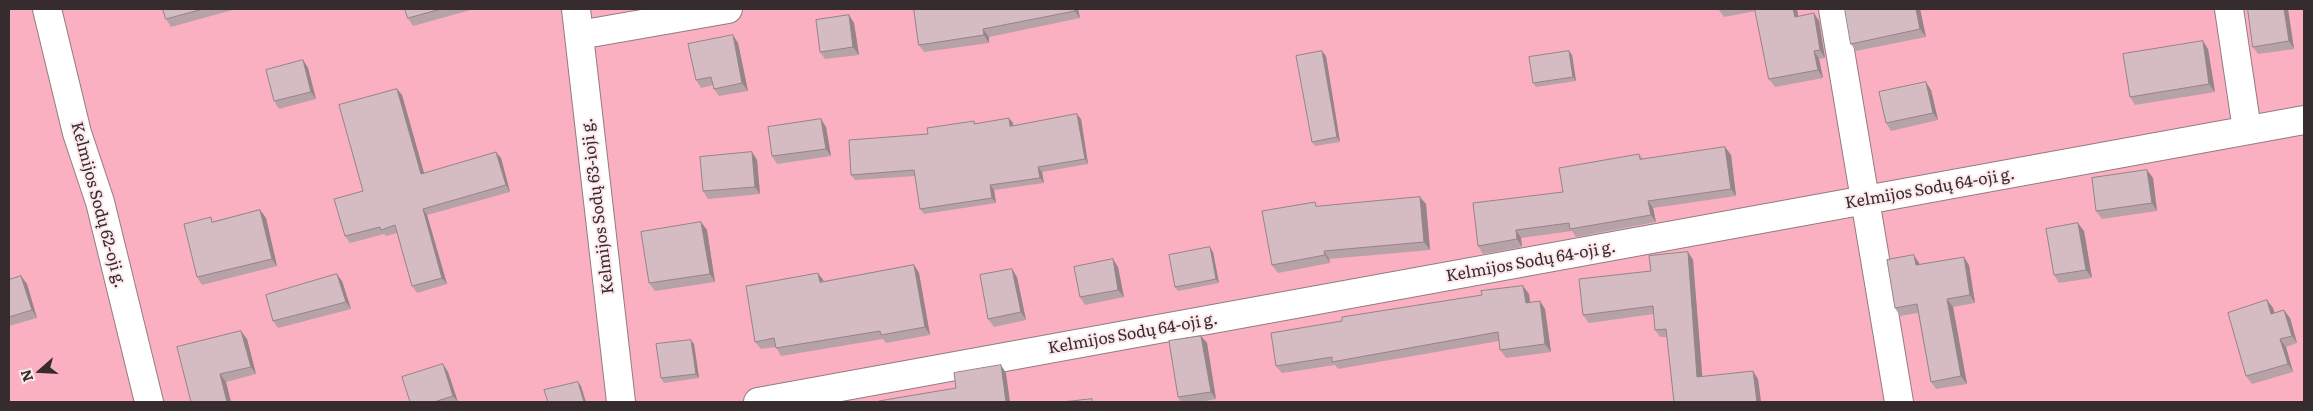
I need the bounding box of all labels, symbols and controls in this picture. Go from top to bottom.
street label: Kelmijos Sodų 63-ioji g. [578,117,618,295]
street label: Kelmijos Sodų 62-oji g. [67,120,129,290]
street label: Kelmijos Sodų 64-oji g. [1844,165,2016,213]
street label: Kelmijos Sodų 64-oji g. [1445,238,1617,286]
street label: Kelmijos Sodų 64-oji g. [1047,310,1219,358]
north arrow [15,346,65,396]
text: N [14,367,37,385]

